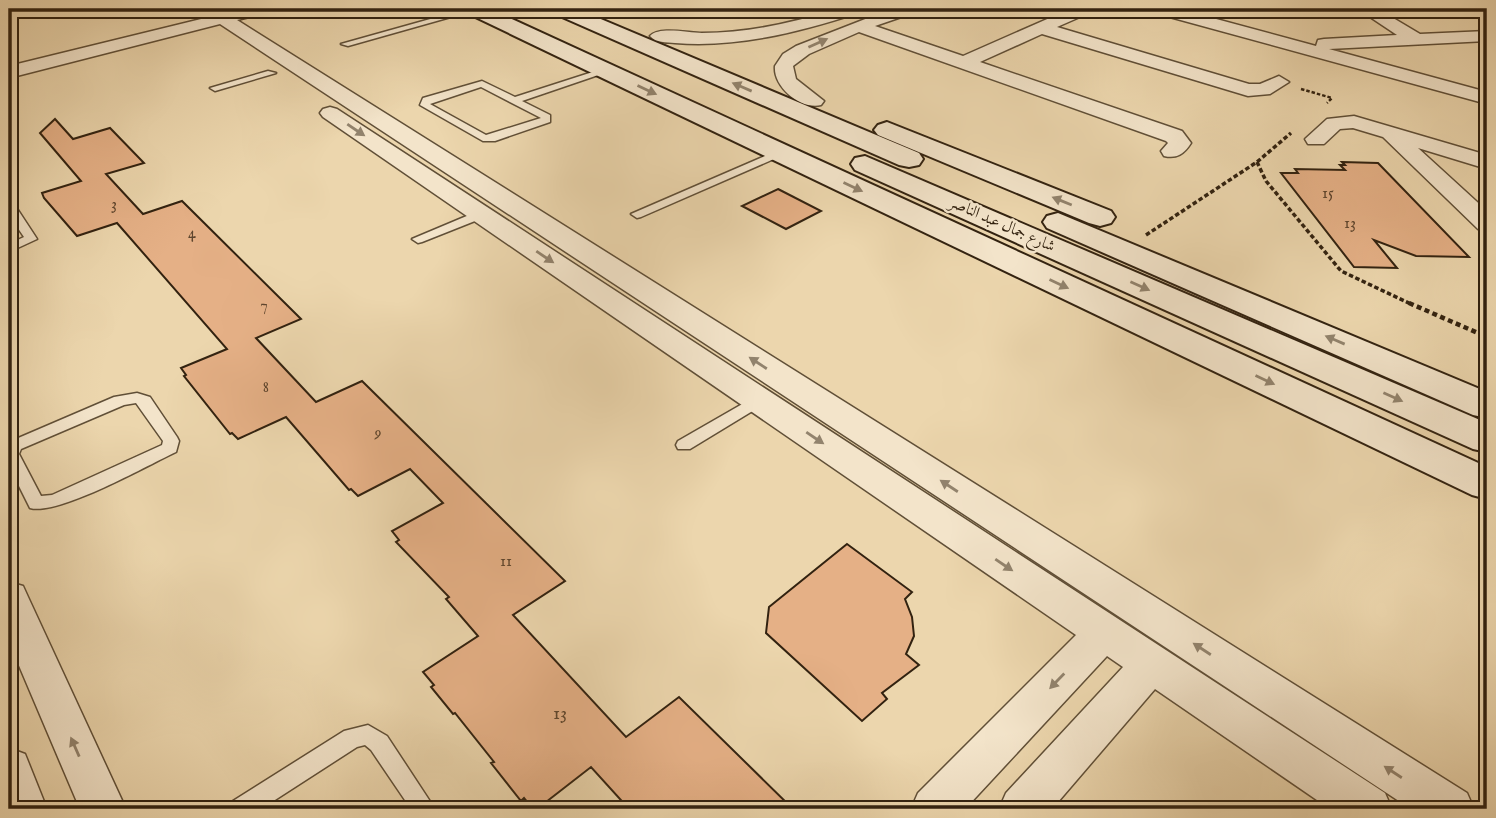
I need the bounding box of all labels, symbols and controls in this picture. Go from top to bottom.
one-way arrow [808,37,828,49]
one-way arrow [732,81,753,92]
one-way arrow [637,85,657,96]
one-way arrow [346,124,366,137]
one-way arrow [842,182,863,193]
house number: 15 [1322,184,1334,204]
street label: شارع جمال عبد الناصر [943,192,1058,259]
house number: 3 [111,195,117,215]
one-way arrow [1051,195,1072,206]
house number: 13 [1344,214,1356,234]
house number: 4 [188,224,196,244]
one-way arrow [536,250,554,264]
one-way arrow [1049,278,1069,289]
one-way arrow [1130,280,1150,292]
house number: 7 [260,296,268,316]
one-way arrow [1324,334,1345,345]
one-way arrow [748,356,768,369]
one-way arrow [1255,374,1275,386]
house number: 8 [263,378,269,398]
one-way arrow [1383,391,1403,403]
house number: 9 [374,424,382,444]
one-way arrow [805,432,825,445]
one-way arrow [940,479,959,492]
house number: 11 [500,552,512,572]
one-way arrow [995,558,1013,572]
one-way arrow [1193,642,1211,656]
one-way arrow [1048,673,1065,690]
house number: 13 [553,702,567,726]
one-way arrow [69,737,81,757]
one-way arrow [1384,766,1403,779]

